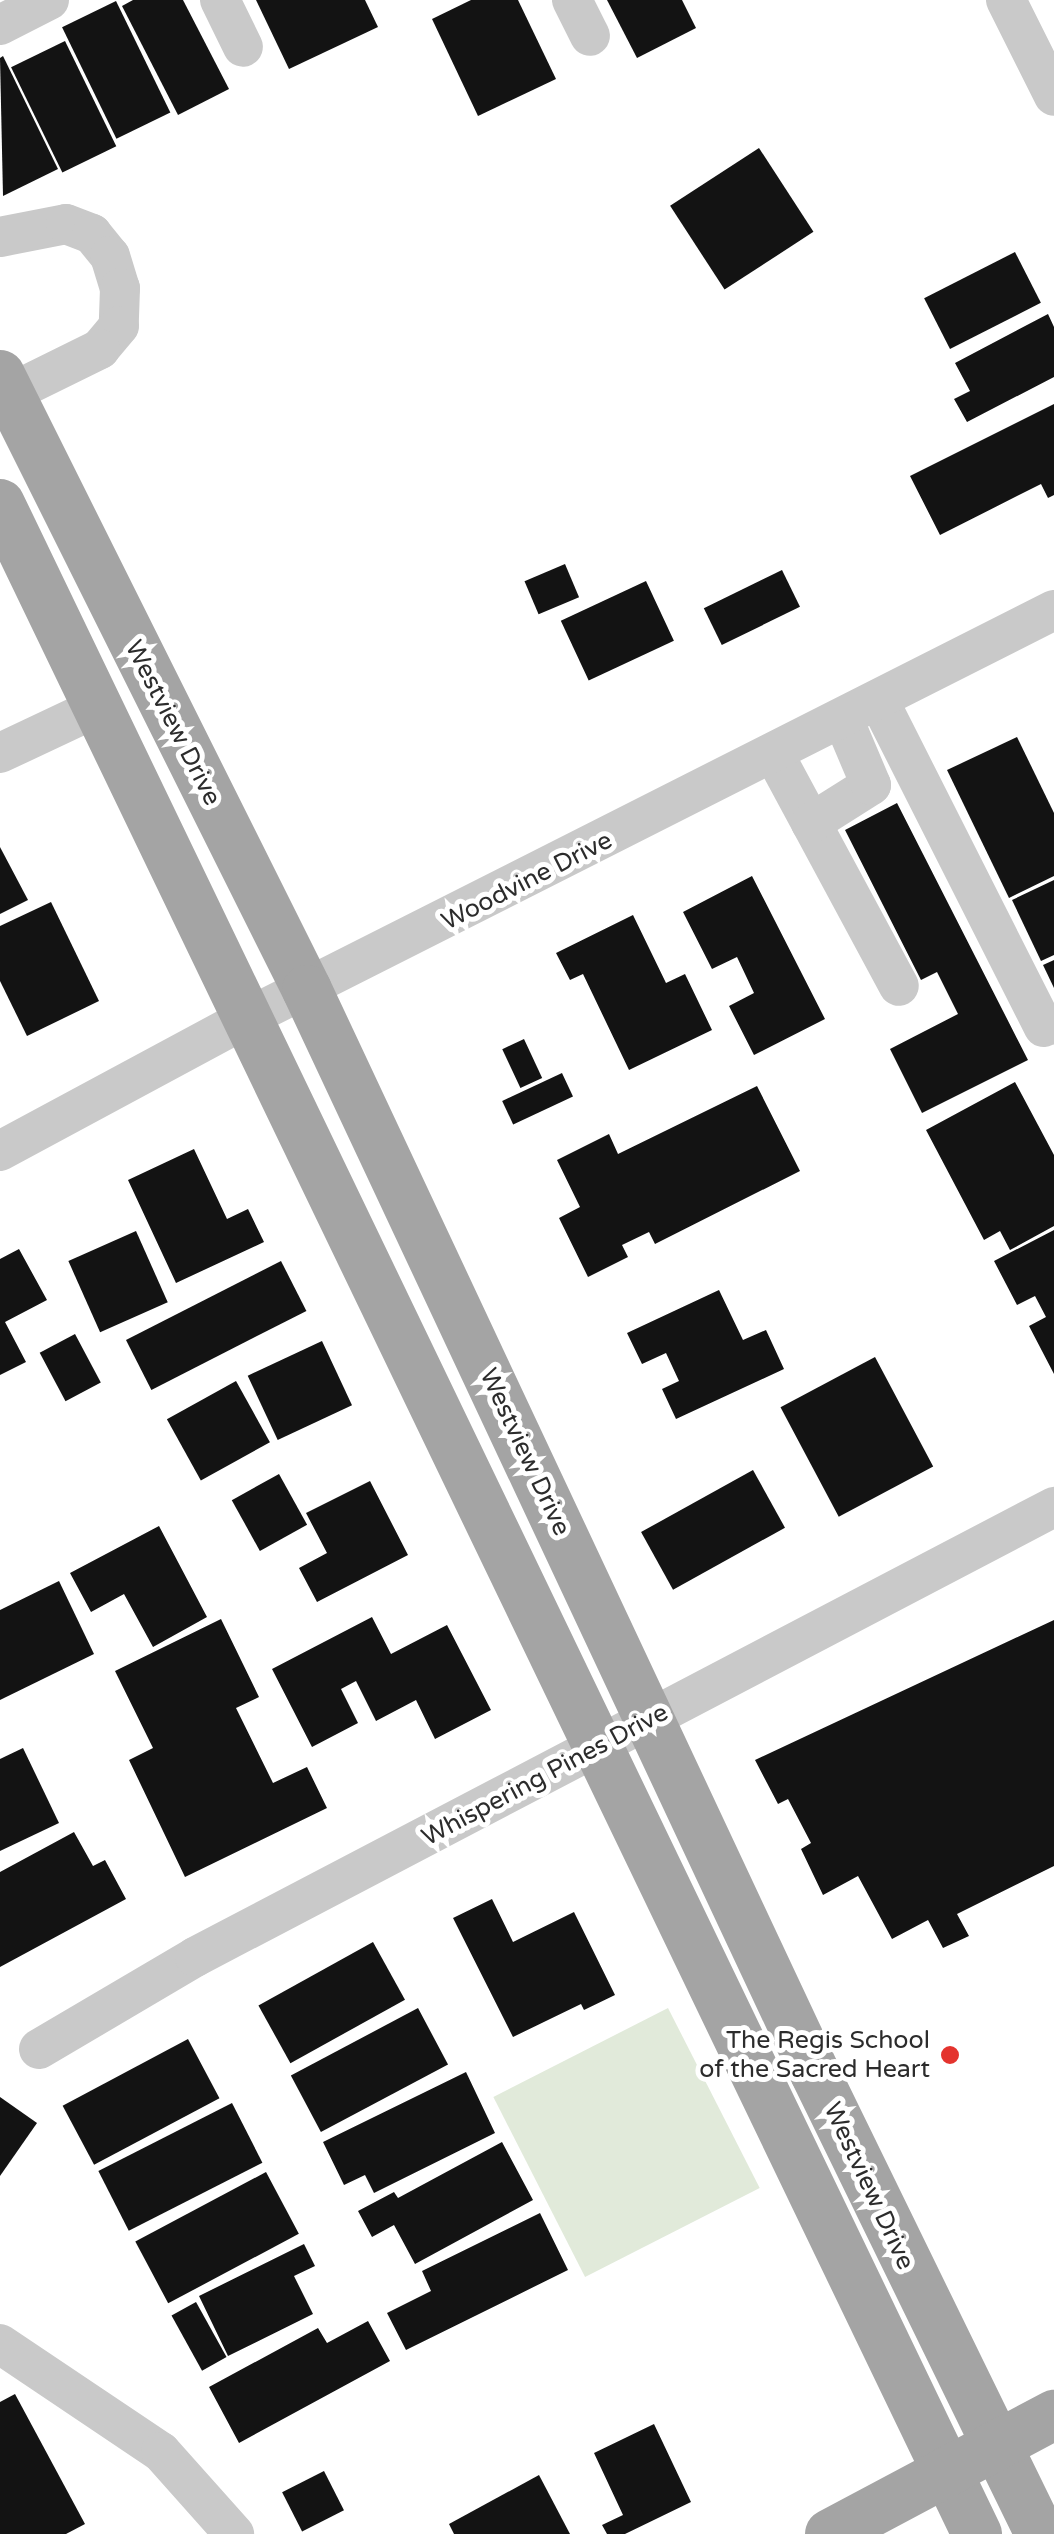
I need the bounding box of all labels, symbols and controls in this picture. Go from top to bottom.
street label: Westview Drive [119,636,227,810]
street label: Woodvine Drive [437,825,617,937]
street label: Westview Drive [473,1364,577,1540]
street label: Whispering Pines Drive [417,1697,673,1853]
place label: The Regis School of the Sacred Heart [699,2026,930,2085]
marker: The Regis School of the Sacred Heart [939,2044,961,2066]
street label: Westview Drive [817,2098,921,2274]

